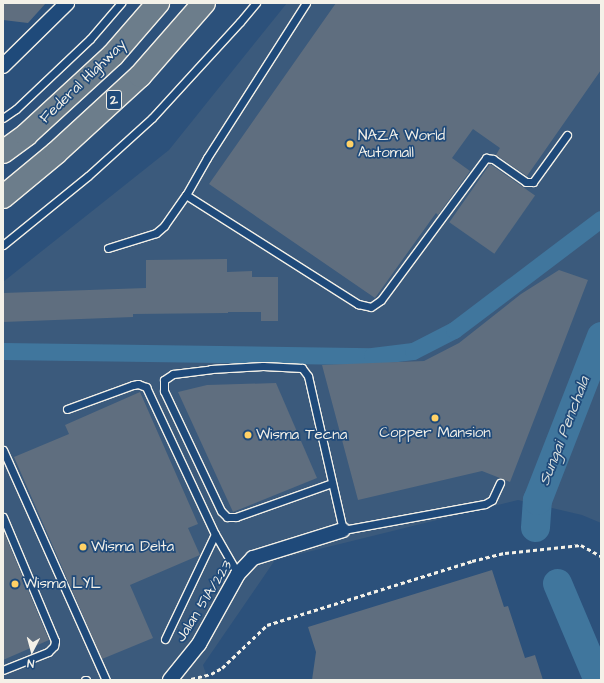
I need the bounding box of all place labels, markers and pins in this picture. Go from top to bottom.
place label: NAZA World Automall [358,126,445,161]
marker: NAZA World Automall [345,139,355,149]
marker: Copper Mansion [430,413,440,423]
place label: Copper Mansion [379,424,491,442]
place label: Wisma Tecna [256,426,347,444]
marker: Wisma Tecna [243,430,253,440]
place label: Wisma Delta [91,538,174,556]
marker: Wisma Delta [78,542,88,552]
place label: Wisma LYL [23,575,101,593]
marker: Wisma LYL [10,579,20,589]

